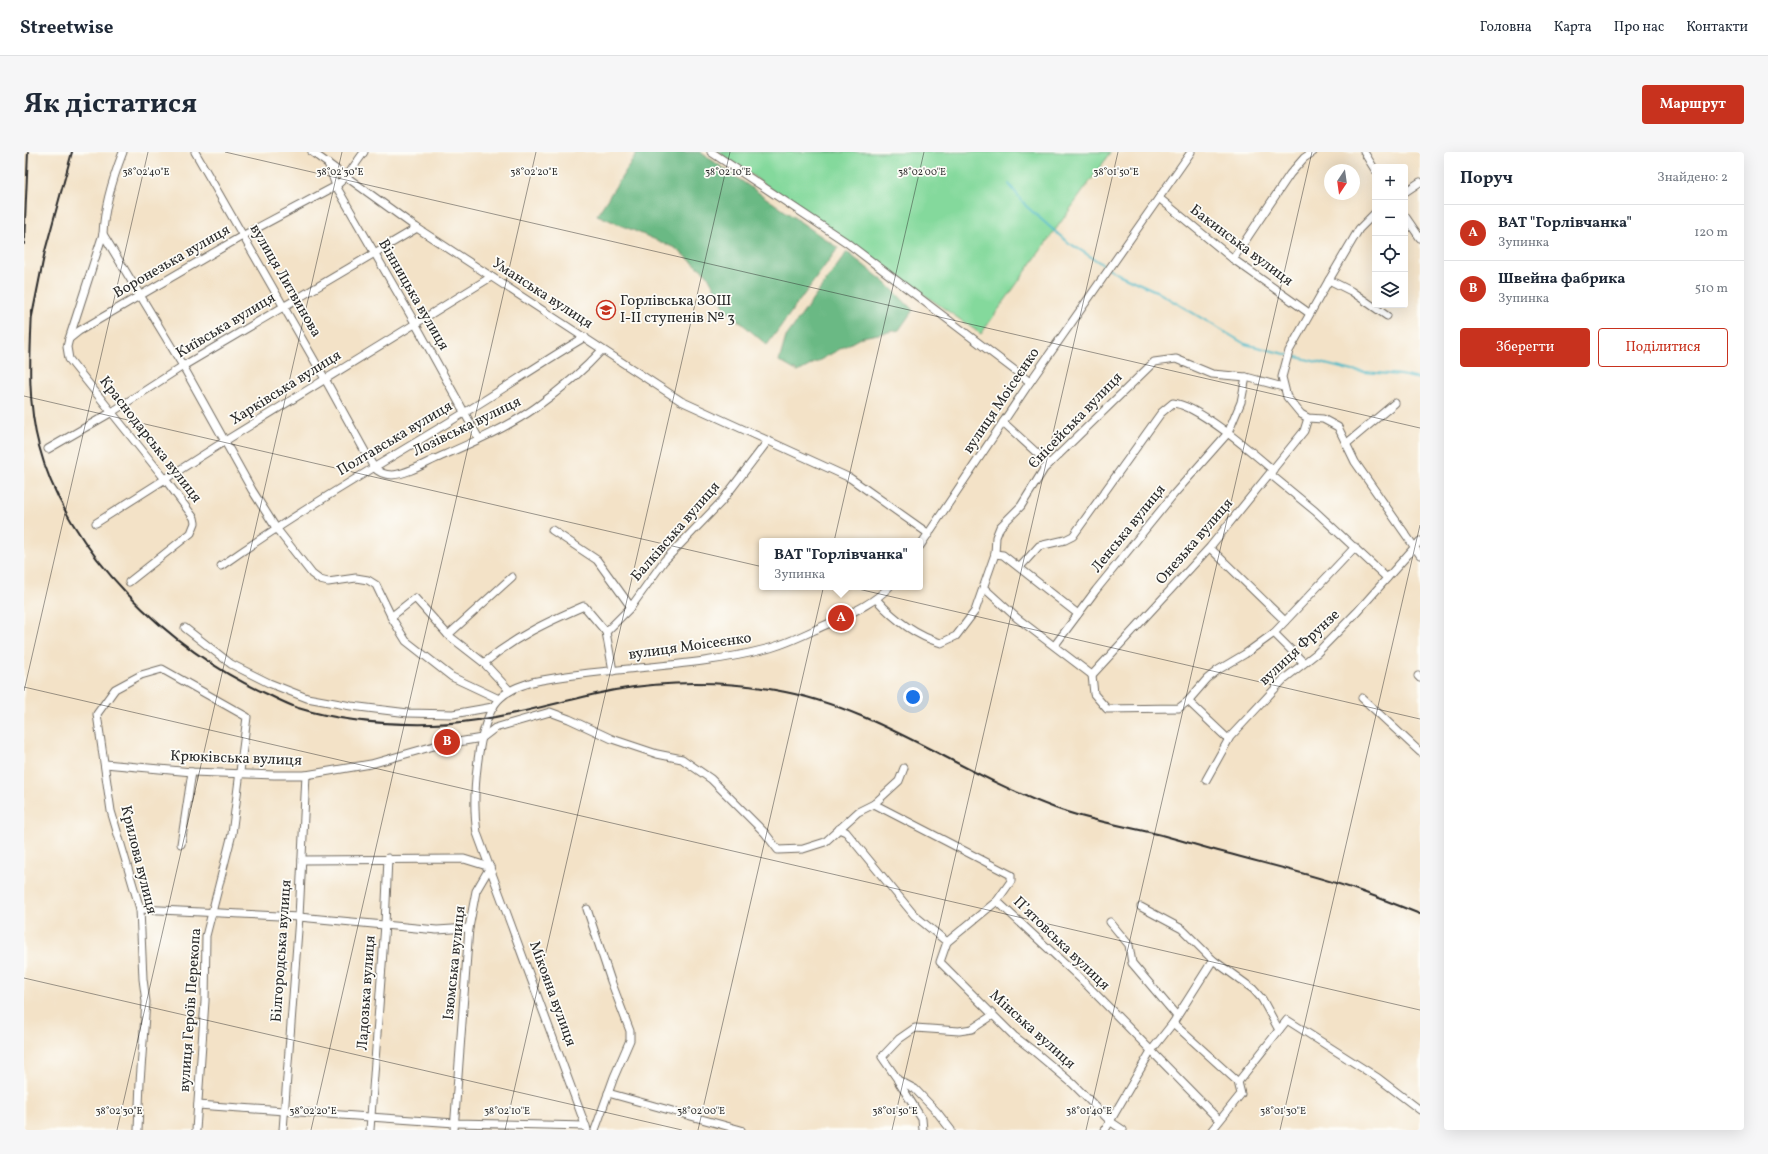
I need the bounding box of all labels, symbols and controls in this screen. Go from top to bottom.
text: Streetwise [20,15,113,41]
text: Головна [1480,18,1532,37]
text: Карта [1554,18,1592,37]
text: Про нас [1614,18,1664,37]
text: Контакти [1686,18,1748,37]
text: Як дістатися [24,85,197,124]
button: Маршрут [1642,85,1744,124]
north arrow [1324,164,1360,200]
map controls [1372,164,1408,308]
button: + [1372,164,1408,200]
text: 38°02'40"E [122,165,170,179]
text: 38°02'30"E [316,165,364,179]
text: 38°02'20"E [510,165,558,179]
text: 38°02'10"E [705,165,751,179]
text: 38°02'00"E [898,165,946,179]
text: 38°01'50"E [1093,165,1139,179]
text: Поруч [1460,167,1513,190]
text: Знайдено: 2 [1657,169,1728,187]
street label: Бакинська вулиця [1185,200,1297,292]
button: − [1372,200,1408,236]
text: ВАТ "Горлівчанка" [1498,213,1632,234]
street label: Воронезька вулиця [110,220,234,304]
street label: вулиця Литвинова [244,220,326,342]
text: A [1468,224,1478,242]
text: 120 m [1694,224,1728,242]
text: Зупинка [1498,234,1549,252]
street label: Вінницька вулиця [373,235,454,355]
button: locate [1372,236,1408,272]
street label: Уманська вулиця [487,253,597,335]
text: Швейна фабрика [1498,269,1625,290]
button: layers [1372,272,1408,308]
text: B [1469,280,1477,298]
text: 510 m [1695,280,1728,298]
street label: Київська вулиця [172,288,280,364]
text: Зупинка [1498,290,1549,308]
place label: Горлівська ЗОШ І-ІІ ступенів № 3 [620,291,735,329]
school or university icon: Горлівська ЗОШ І-ІІ ступенів № 3 [595,299,617,321]
button: Зберегти [1460,328,1590,367]
button: Поділитися [1598,328,1728,367]
street label: вулиця Моісеєнко [959,344,1045,458]
street label: Харківська вулиця [226,345,346,431]
street label: Єнісейська вулиця [1024,368,1128,474]
street label: Краснодарська вулиця [94,372,206,508]
street label: Лозівська вулиця [409,392,525,462]
street label: Полтавська вулиця [333,396,457,482]
street label: Балківська вулиця [627,477,726,587]
street label: Ленська вулиця [1087,480,1171,578]
street label: Онезька вулиця [1151,494,1239,590]
popup [759,538,923,590]
text: ВАТ "Горлівчанка" [774,545,908,566]
text: Зупинка [774,566,825,584]
pin: A [828,603,854,633]
street label: вулиця Фрунзе [1255,605,1345,691]
street label: вулиця Моісеєнко [627,628,753,666]
your location [903,687,923,707]
pin: B [434,727,460,757]
street label: Крюківська вулиця [170,746,302,772]
street label: Крилова вулиця [114,803,162,917]
street label: Білгородська вулиця [267,879,297,1023]
street label: П’ятовська вулиця [1008,892,1114,996]
street label: Ізюмська вулиця [439,905,471,1021]
street label: вулиця Героїв Перекопа [175,927,207,1093]
street label: Ладозька вулиця [352,935,382,1051]
street label: Мікояна вулиця [523,938,581,1050]
street label: Мінська вулиця [984,986,1080,1074]
text: 38°02'30"E [95,1104,143,1118]
text: 38°02'20"E [289,1104,337,1118]
text: 38°02'10"E [484,1104,530,1118]
text: 38°02'00"E [677,1104,725,1118]
text: 38°01'50"E [872,1104,918,1118]
text: 38°01'40"E [1066,1104,1112,1118]
text: 38°01'30"E [1260,1104,1306,1118]

